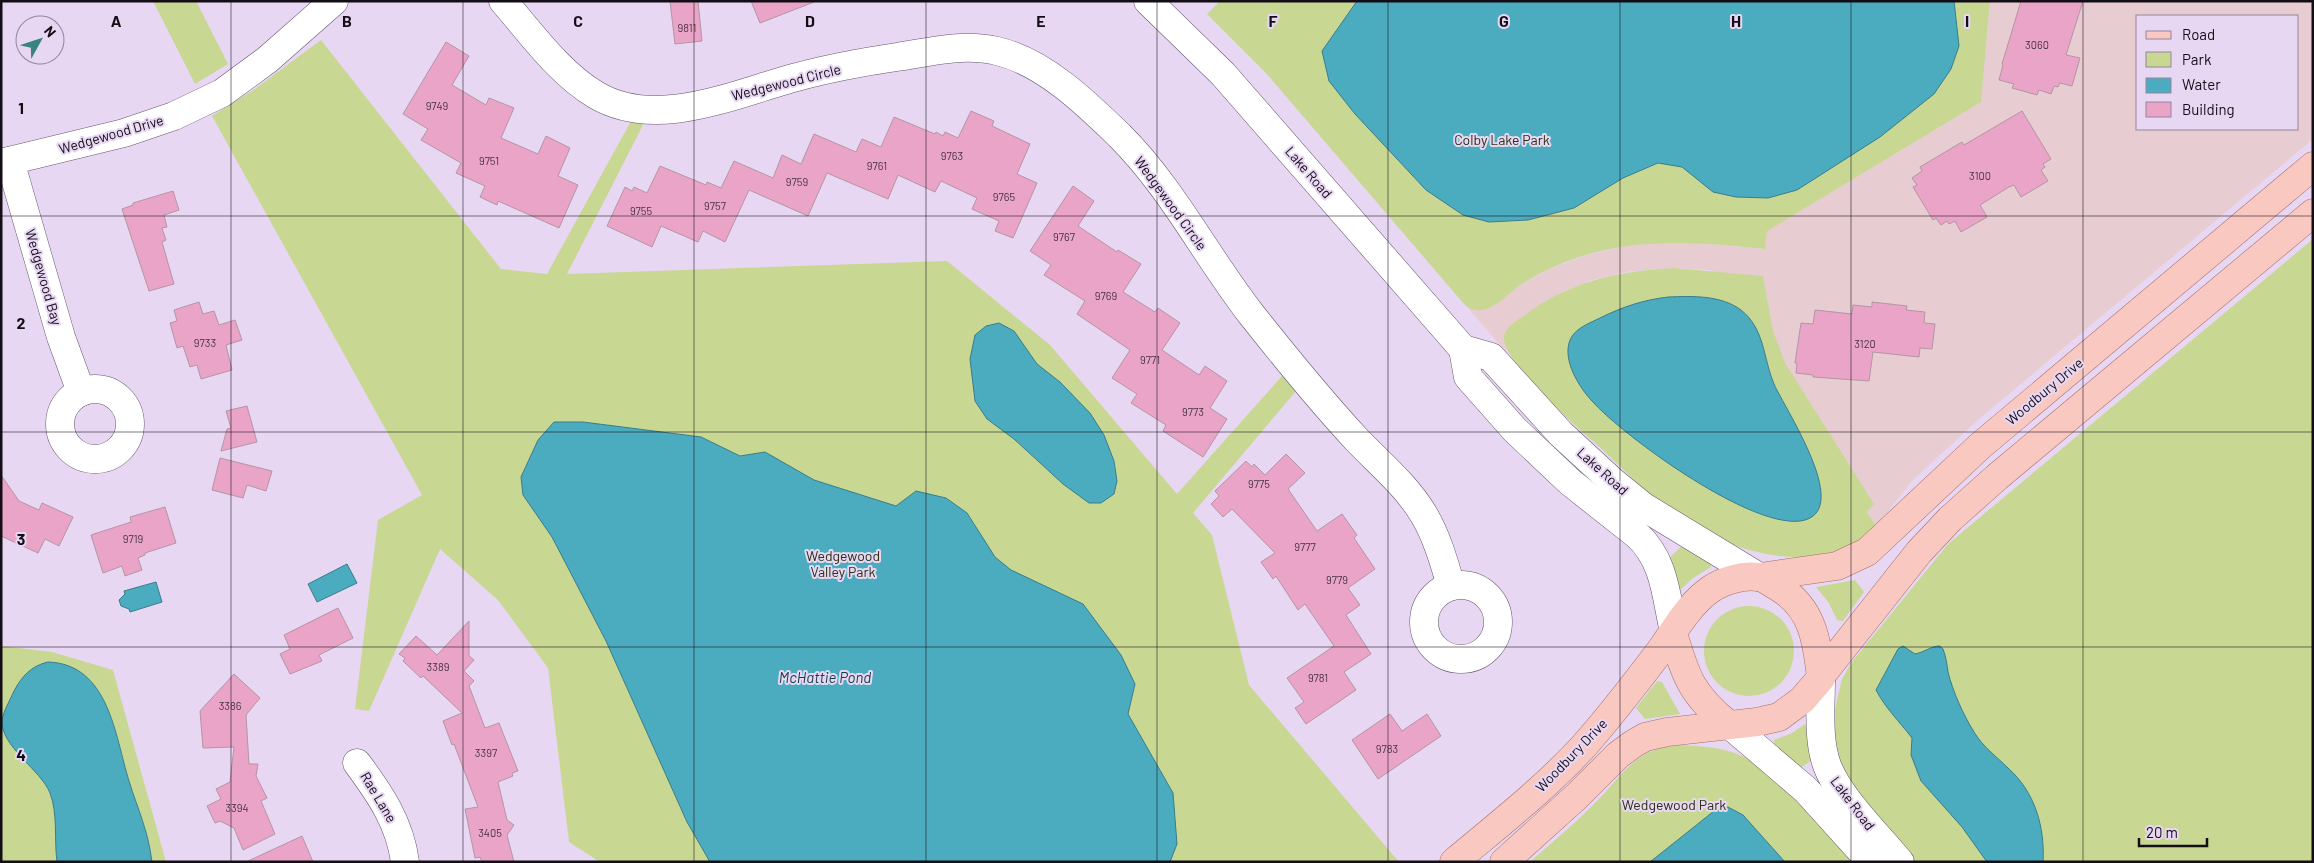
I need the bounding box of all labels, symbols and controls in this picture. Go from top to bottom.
text: A [111,11,122,30]
text: B [342,11,352,30]
text: C [573,11,583,30]
text: D [805,11,815,30]
text: E [1036,11,1046,30]
text: F [1269,11,1278,30]
text: G [1499,11,1509,30]
text: H [1731,11,1741,30]
text: I [1965,11,1969,30]
north arrow [15,15,65,65]
legend [2136,15,2299,130]
house number: 9811 [678,21,696,34]
text: N [41,22,60,40]
text: Road [2182,25,2215,43]
house number: 3060 [2025,38,2049,51]
text: Park [2182,50,2212,68]
street label: Wedgewood Circle [730,60,842,104]
text: Water [2182,75,2221,93]
text: 1 [18,98,24,117]
house number: 9749 [426,99,449,112]
text: Building [2182,100,2235,118]
street label: Wedgewood Drive [57,111,165,157]
park label: Colby Lake Park [1454,131,1550,148]
street label: Lake Road [1282,143,1336,201]
house number: 9763 [941,149,963,162]
street label: Wedgewood Circle [1131,153,1211,253]
house number: 9751 [479,154,499,167]
house number: 9761 [867,159,887,172]
house number: 3100 [1969,169,1991,182]
house number: 9759 [786,175,808,188]
house number: 9765 [993,190,1015,203]
house number: 9757 [704,199,726,212]
house number: 9755 [630,204,652,217]
street label: Wedgewood Bay [22,227,66,328]
house number: 9767 [1053,230,1075,243]
house number: 9769 [1095,289,1117,302]
text: 2 [17,313,26,332]
house number: 9733 [194,336,216,349]
house number: 3120 [1854,337,1876,350]
house number: 9771 [1140,353,1160,366]
street label: Woodbury Drive [2002,354,2086,428]
house number: 9773 [1182,405,1204,418]
street label: Lake Road [1574,444,1632,498]
house number: 9775 [1248,477,1270,490]
text: 3 [17,529,25,548]
house number: 9719 [123,532,144,545]
house number: 9777 [1294,540,1316,553]
park label: Wedgewood Valley Park [806,547,880,580]
house number: 9779 [1326,573,1348,586]
house number: 3389 [427,660,450,673]
water label: McHattie Pond [779,668,871,686]
house number: 9781 [1308,671,1328,684]
house number: 3386 [219,699,242,712]
street label: Woodbury Drive [1532,715,1610,795]
house number: 9783 [1376,742,1398,755]
text: 4 [16,745,26,764]
house number: 3397 [475,746,497,759]
street label: Rae Lane [357,769,401,825]
street label: Lake Road [1827,773,1879,833]
park label: Wedgewood Park [1622,796,1726,813]
house number: 3394 [225,801,249,814]
scale bar [2139,816,2206,848]
text: 20 m [2146,823,2178,841]
house number: 3405 [478,826,502,839]

